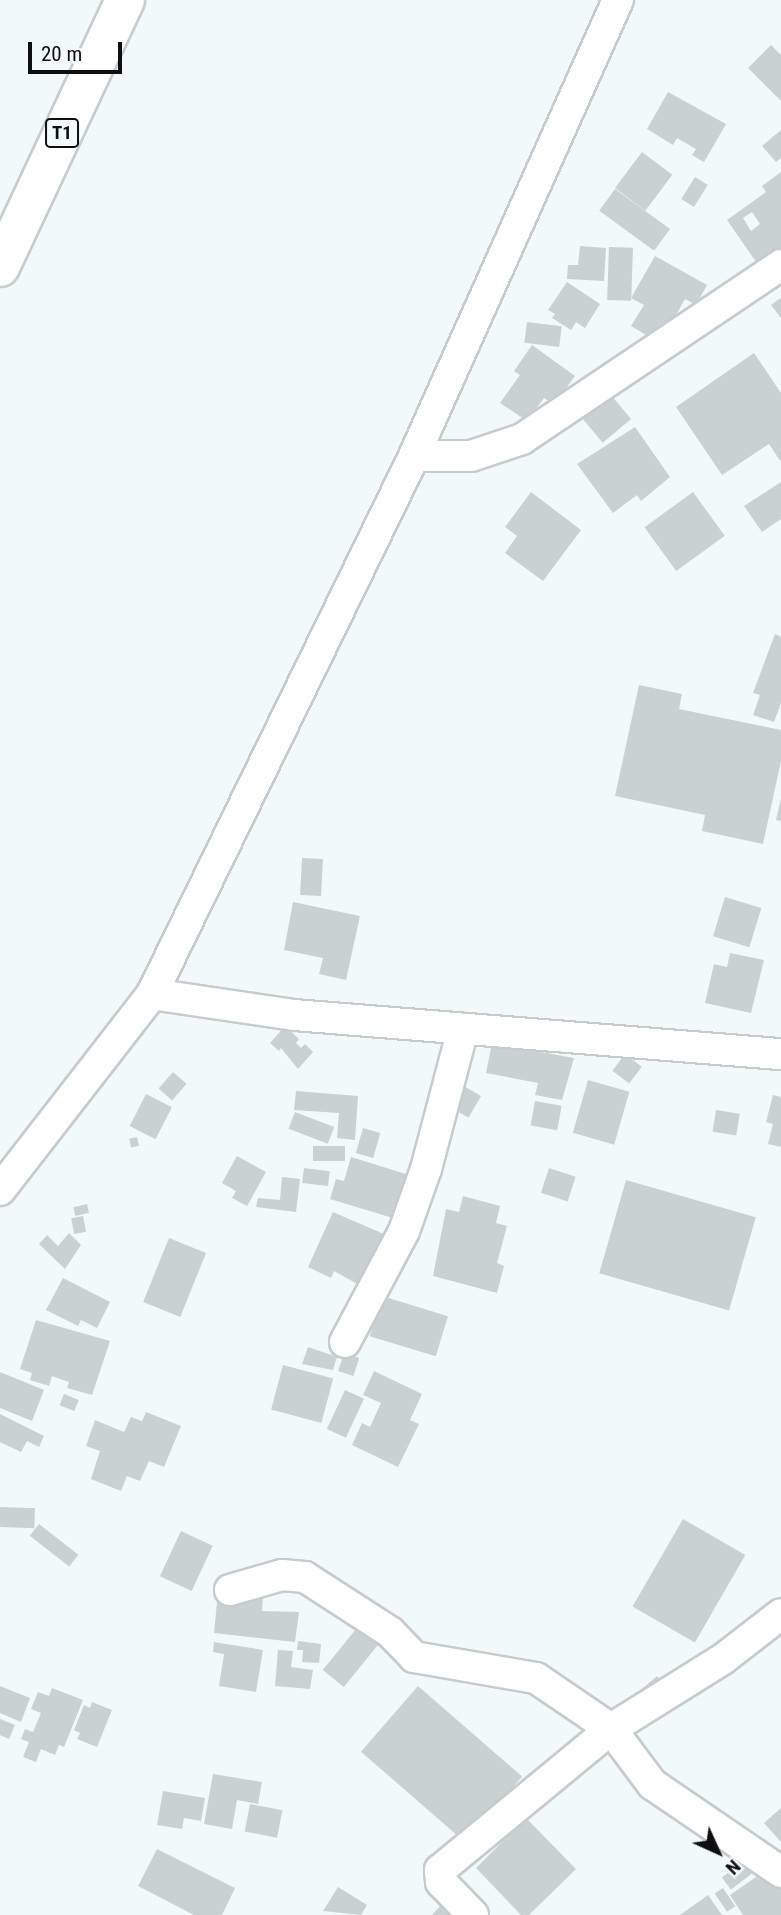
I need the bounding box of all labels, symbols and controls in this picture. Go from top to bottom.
scale bar [32,28,126,72]
text: 20 m [41,42,82,66]
road number: T1 [44,118,80,148]
north arrow [683,1817,753,1887]
text: N [721,1855,745,1879]

